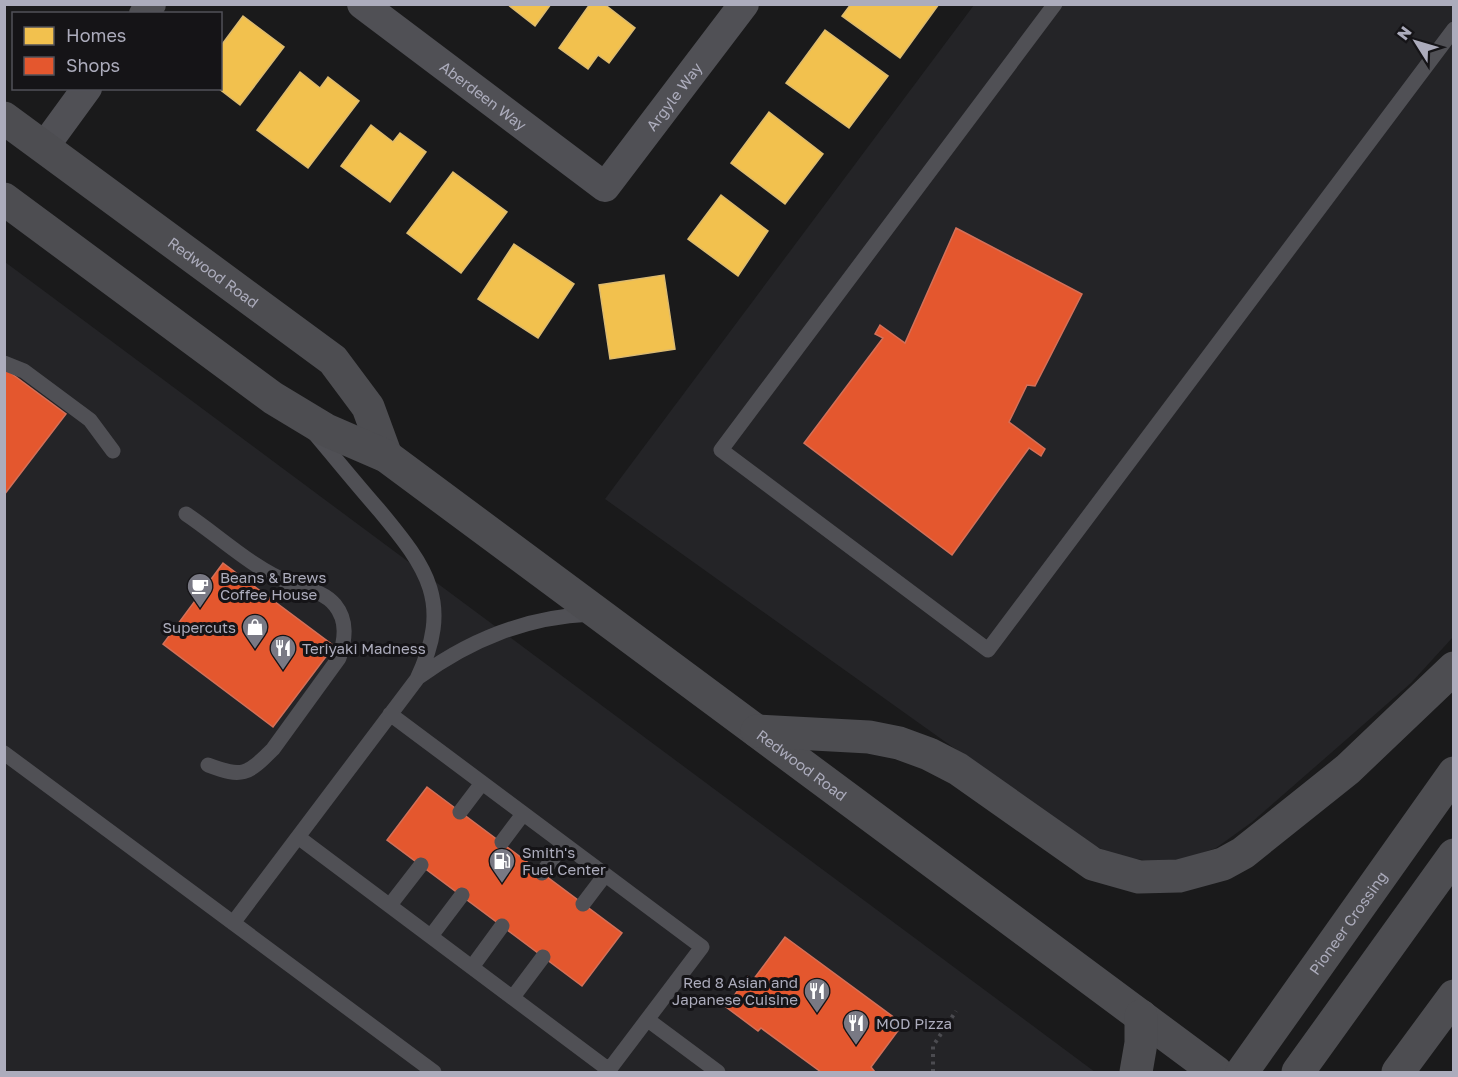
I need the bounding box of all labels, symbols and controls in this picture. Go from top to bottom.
legend [12,12,222,90]
north arrow [1386,12,1446,72]
text: N [1392,22,1416,44]
text: Homes [66,24,126,46]
text: Shops [66,54,120,76]
street label: Aberdeen Way [437,57,531,134]
street label: Argyle Way [642,58,706,134]
street label: Redwood Road [165,233,262,311]
place label: Beans & Brews Coffee House [220,568,326,603]
cafe icon: Beans & Brews Coffee House [185,571,215,609]
shop icon: Supercuts [240,612,270,650]
place label: Supercuts [162,618,236,636]
restaurant icon: Teriyaki Madness [268,633,298,671]
place label: Teriyaki Madness [302,639,426,657]
street label: Redwood Road [753,725,851,804]
place label: Smith's Fuel Center [522,843,606,878]
fuel station icon: Smith's Fuel Center [487,846,517,884]
street label: Pioneer Crossing [1305,868,1391,978]
place label: Red 8 Asian and Japanese Cuisine [672,973,798,1008]
restaurant icon: Red 8 Asian and Japanese Cuisine [802,976,832,1014]
restaurant icon: MOD Pizza [841,1008,871,1046]
place label: MOD Pizza [876,1014,952,1032]

